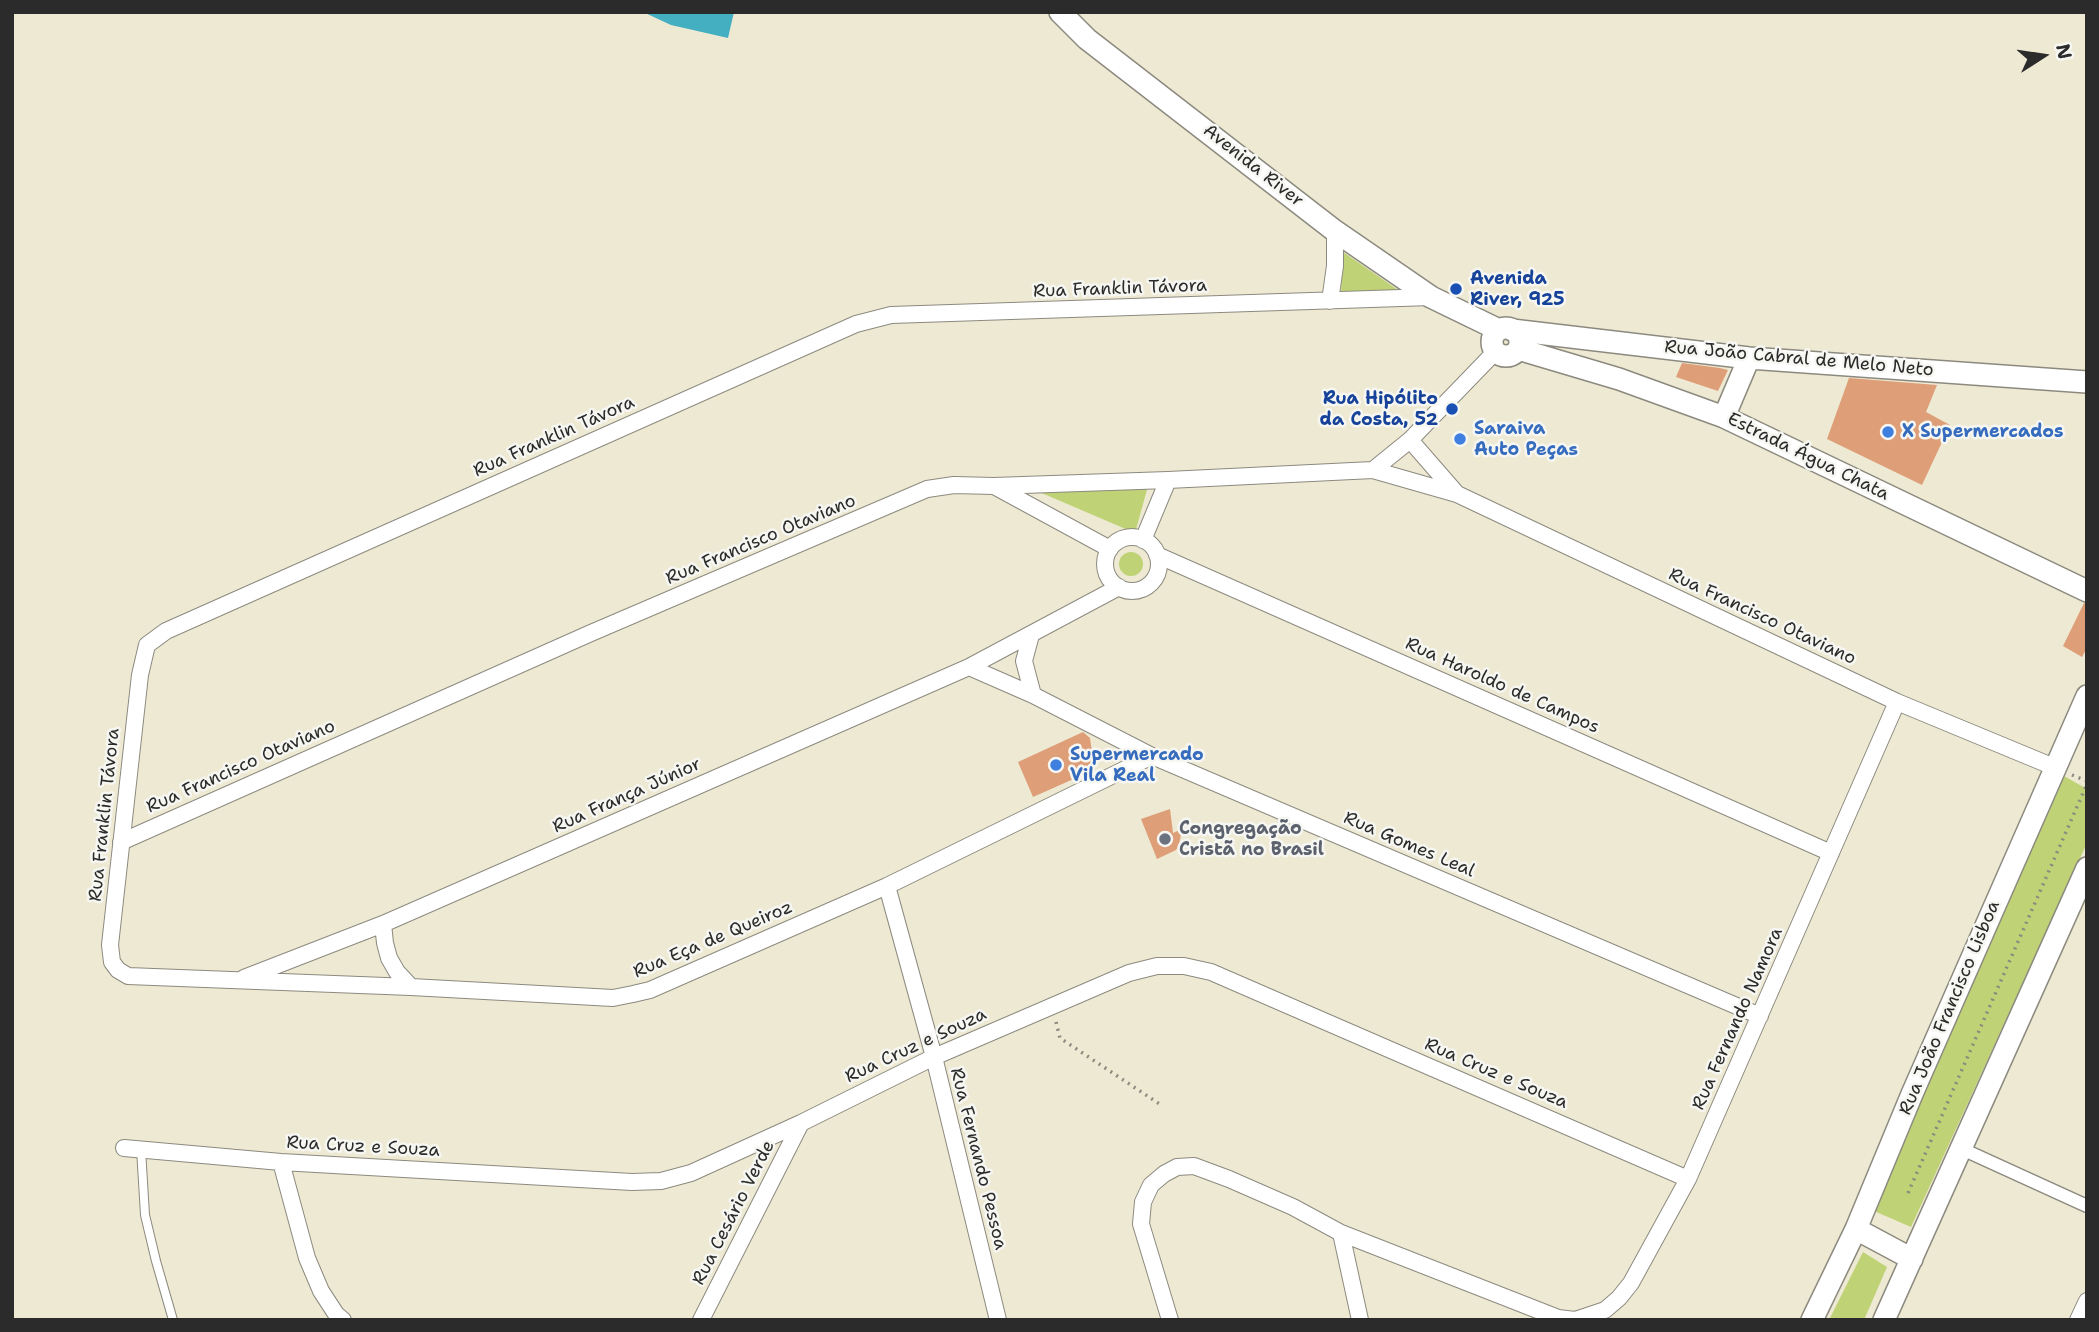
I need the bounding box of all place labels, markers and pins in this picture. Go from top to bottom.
place label: Avenida River, 925 [1470,268,1564,310]
marker: Avenida River, 925 [1448,281,1464,297]
place label: Rua Hipólito da Costa, 52 [1320,388,1438,430]
marker: Rua Hipólito da Costa, 52 [1444,401,1460,417]
place label: Saraiva Auto Peças [1474,418,1578,460]
place label: X Supermercados [1902,421,2063,443]
marker: X Supermercados [1880,424,1896,440]
marker: Saraiva Auto Peças [1452,431,1468,447]
place label: Supermercado Vila Real [1070,744,1204,786]
marker: Supermercado Vila Real [1048,757,1064,773]
place label: Congregação Cristã no Brasil [1179,818,1324,860]
marker: Congregação Cristã no Brasil [1157,831,1173,847]

